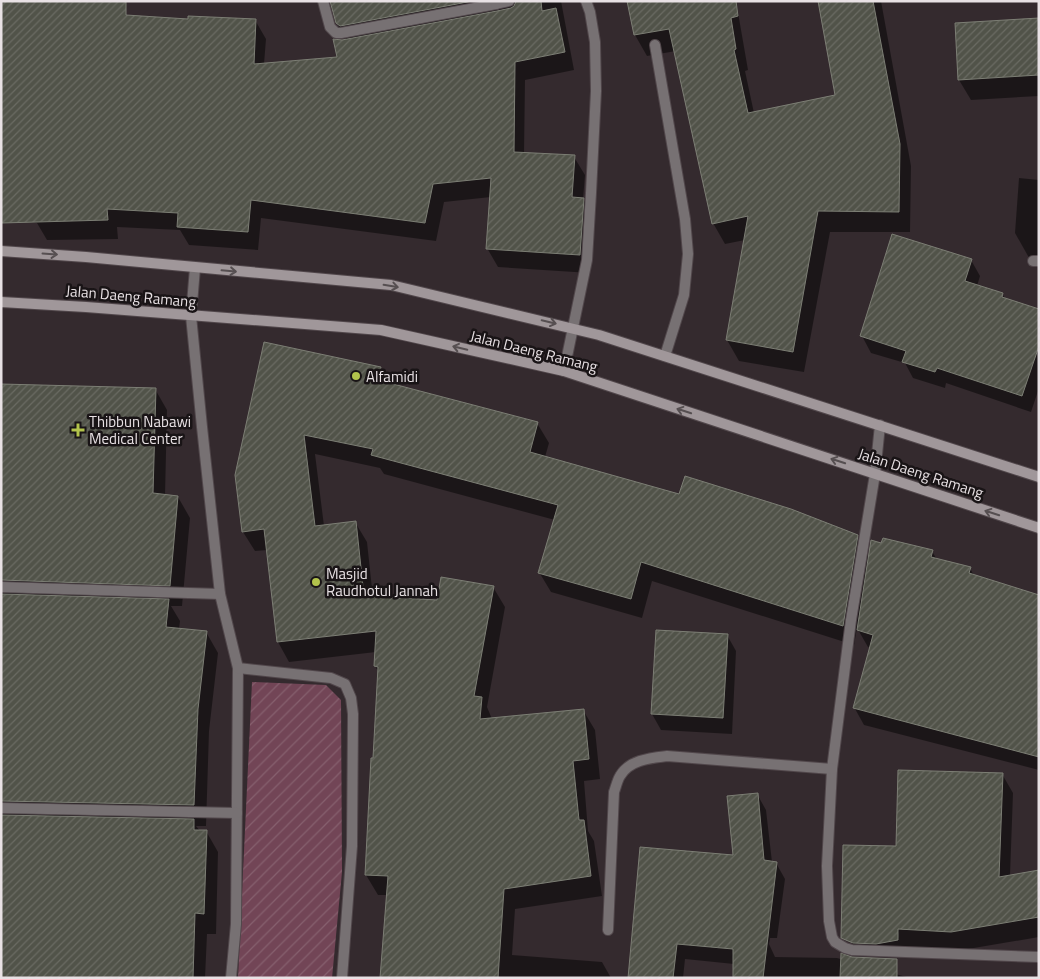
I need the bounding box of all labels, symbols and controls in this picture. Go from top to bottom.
one-way arrow [42,250,58,259]
one-way arrow [221,266,237,276]
street label: Jalan Daeng Ramang [65,279,197,313]
one-way arrow [383,281,399,291]
one-way arrow [541,318,557,328]
street label: Jalan Daeng Ramang [468,324,600,378]
one-way arrow [453,343,469,352]
place label: Alfamidi [366,365,418,388]
marker: Alfamidi [350,370,362,382]
one-way arrow [676,405,692,415]
place label: Thibbun Nabawi Medical Center [89,410,191,450]
marker: Thibbun Nabawi Medical Center [71,423,85,437]
street label: Jalan Daeng Ramang [855,442,987,504]
one-way arrow [830,456,846,466]
one-way arrow [985,507,1001,517]
place label: Masjid Raudhotul Jannah [326,562,438,602]
marker: Masjid Raudhotul Jannah [310,576,322,588]

